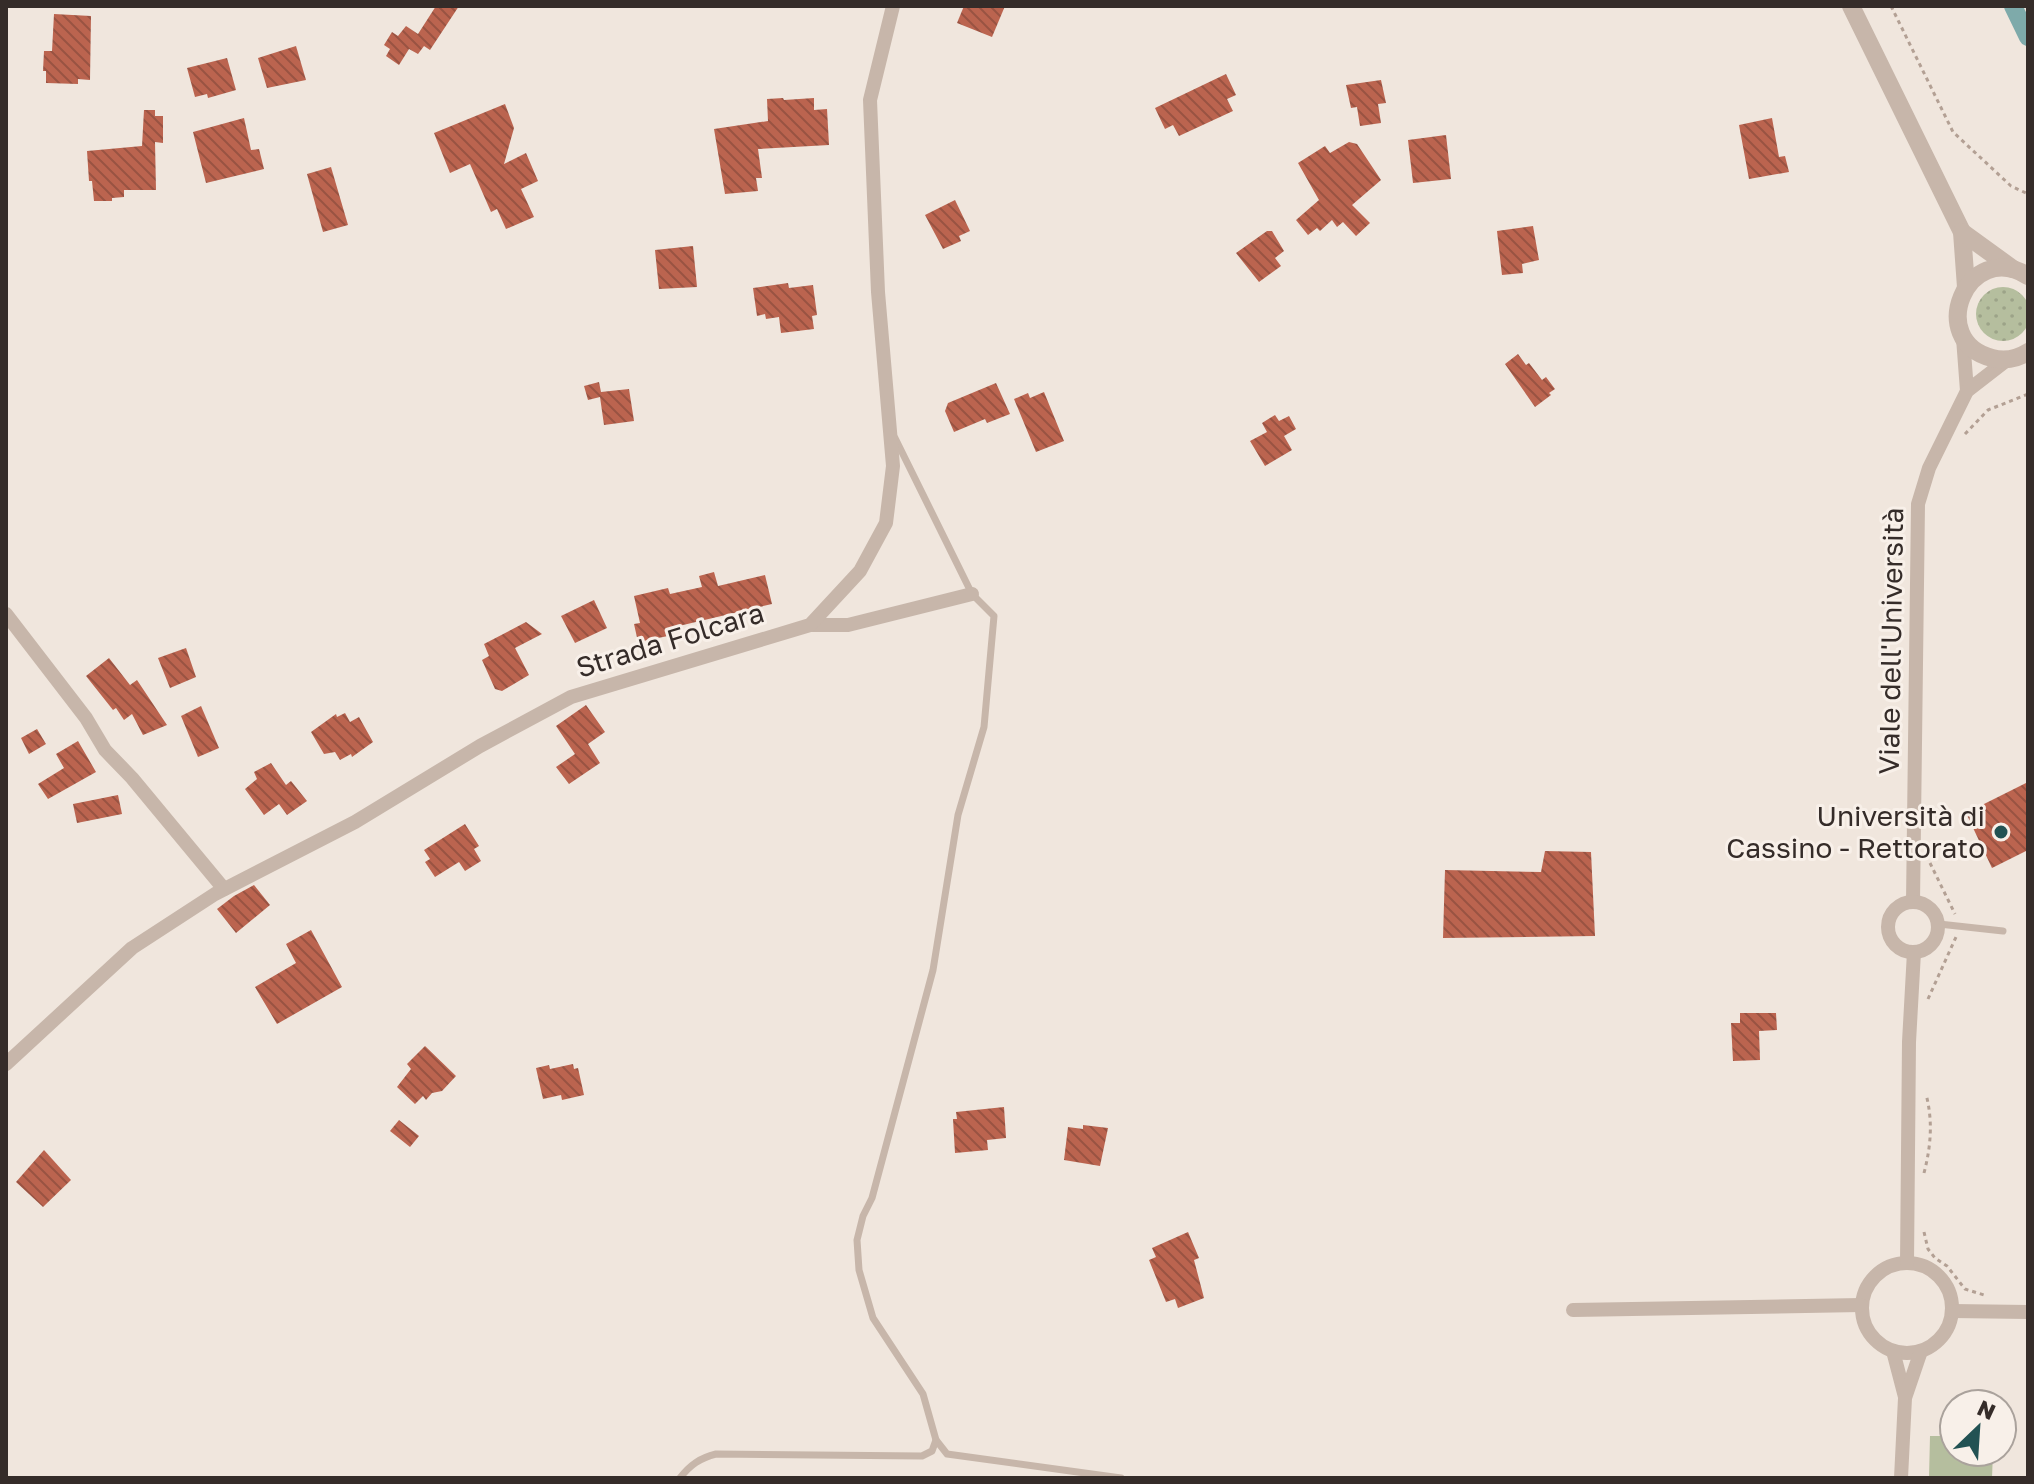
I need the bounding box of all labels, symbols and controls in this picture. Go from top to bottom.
street label: Viale dell'Università [1872,507,1909,775]
street label: Strada Folcara [572,595,768,684]
place label: Università di Cassino - Rettorato [1726,799,1985,864]
marker: Università di Cassino - Rettorato [1992,823,2010,841]
north arrow [1938,1388,2018,1468]
text: N [1973,1394,2000,1425]

